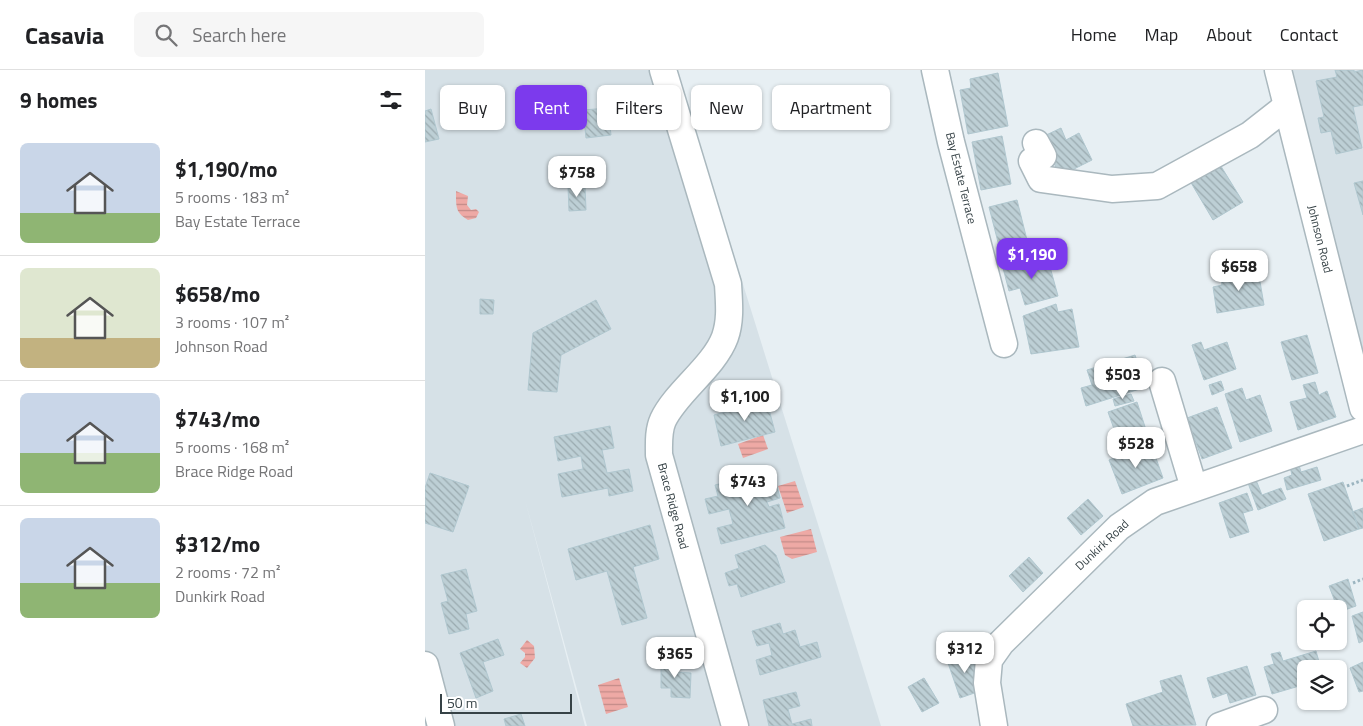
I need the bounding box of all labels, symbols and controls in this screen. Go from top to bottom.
search box [134,12,484,57]
text: Casavia [25,17,104,53]
text: Search here [192,20,286,49]
icon: search [152,21,180,49]
text: Home [1071,21,1117,48]
text: Map [1145,21,1178,48]
text: About [1206,21,1252,48]
text: Contact [1280,21,1338,48]
text: 9 homes [20,84,97,116]
chip: Buy [440,85,505,130]
chip: Rent [515,85,587,130]
chip: Filters [597,85,681,130]
chip: New [691,85,762,130]
chip: Apartment [772,85,890,130]
icon: filters [377,86,405,114]
street label: Bay Estate Terrace [941,130,982,226]
text: $1,190/mo [175,153,277,185]
pin: $758 [547,156,607,198]
text: $758 [559,160,595,184]
icon: home [60,163,120,223]
text: 5 rooms · 183 m² [175,185,289,209]
street label: Johnson Road [1303,203,1338,275]
text: Bay Estate Terrace [175,209,300,233]
pin: $1,190 [991,238,1073,280]
text: $1,190 [1007,242,1057,266]
pin: $658 [1209,250,1269,292]
text: $658 [1221,254,1257,278]
text: $658/mo [175,278,260,310]
icon: home [60,288,120,348]
text: 3 rooms · 107 m² [175,310,289,334]
text: Johnson Road [175,334,268,358]
pin: $503 [1093,358,1153,400]
text: $503 [1105,362,1141,386]
pin: $1,100 [704,380,786,422]
text: $1,100 [720,384,770,408]
text: $743/mo [175,403,260,435]
icon: home [60,413,120,473]
pin: $528 [1106,426,1166,469]
text: $528 [1118,431,1154,455]
text: 5 rooms · 168 m² [175,435,289,459]
text: Brace Ridge Road [175,459,293,483]
street label: Brace Ridge Road [653,461,694,551]
pin: $743 [718,464,778,507]
text: $743 [730,469,766,493]
street label: Dunkirk Road [1071,515,1133,575]
text: $312/mo [175,528,260,560]
icon: home [60,538,120,598]
text: 2 rooms · 72 m² [175,560,280,584]
text: Dunkirk Road [175,584,265,608]
map controls [1297,600,1347,710]
button: locate [1297,600,1347,650]
pin: $312 [935,632,995,674]
pin: $365 [645,636,705,679]
text: $312 [947,636,983,660]
text: $365 [657,641,693,665]
button: layers [1297,660,1347,710]
scale bar [440,691,573,714]
text: 50 m [447,692,477,713]

